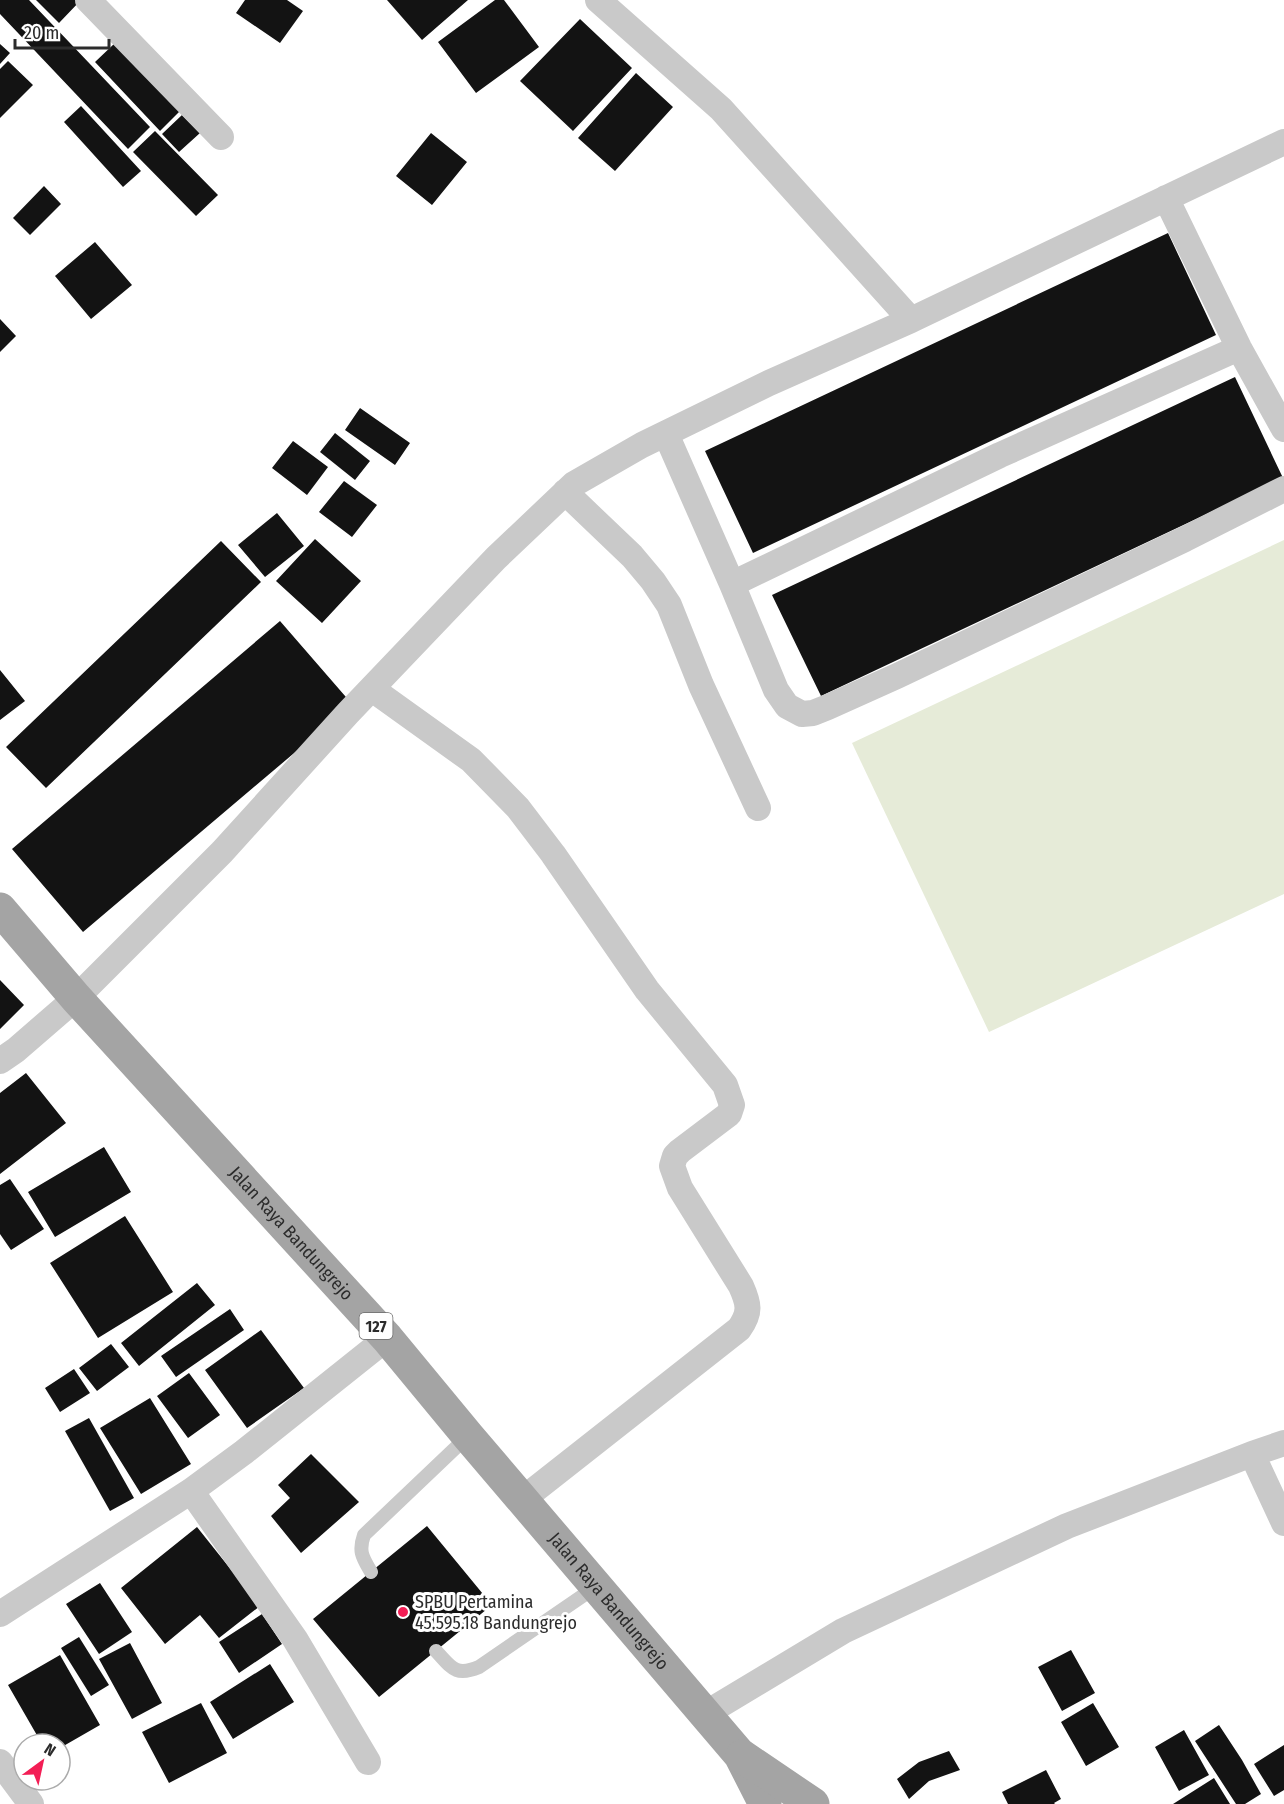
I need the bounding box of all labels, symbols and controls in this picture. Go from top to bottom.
scale bar [15,12,110,50]
text: 20 m [24,22,59,44]
street label: Jalan Raya Bandungrejo [225,1162,358,1305]
road number: 127 [360,1313,392,1339]
street label: Jalan Raya Bandungrejo [544,1528,674,1674]
place label: SPBU Pertamina 45.595.18 Bandungrejo [415,1591,577,1634]
marker: SPBU Pertamina 45.595.18 Bandungrejo [396,1605,410,1619]
north arrow [12,1732,72,1792]
text: N [41,1739,59,1760]

